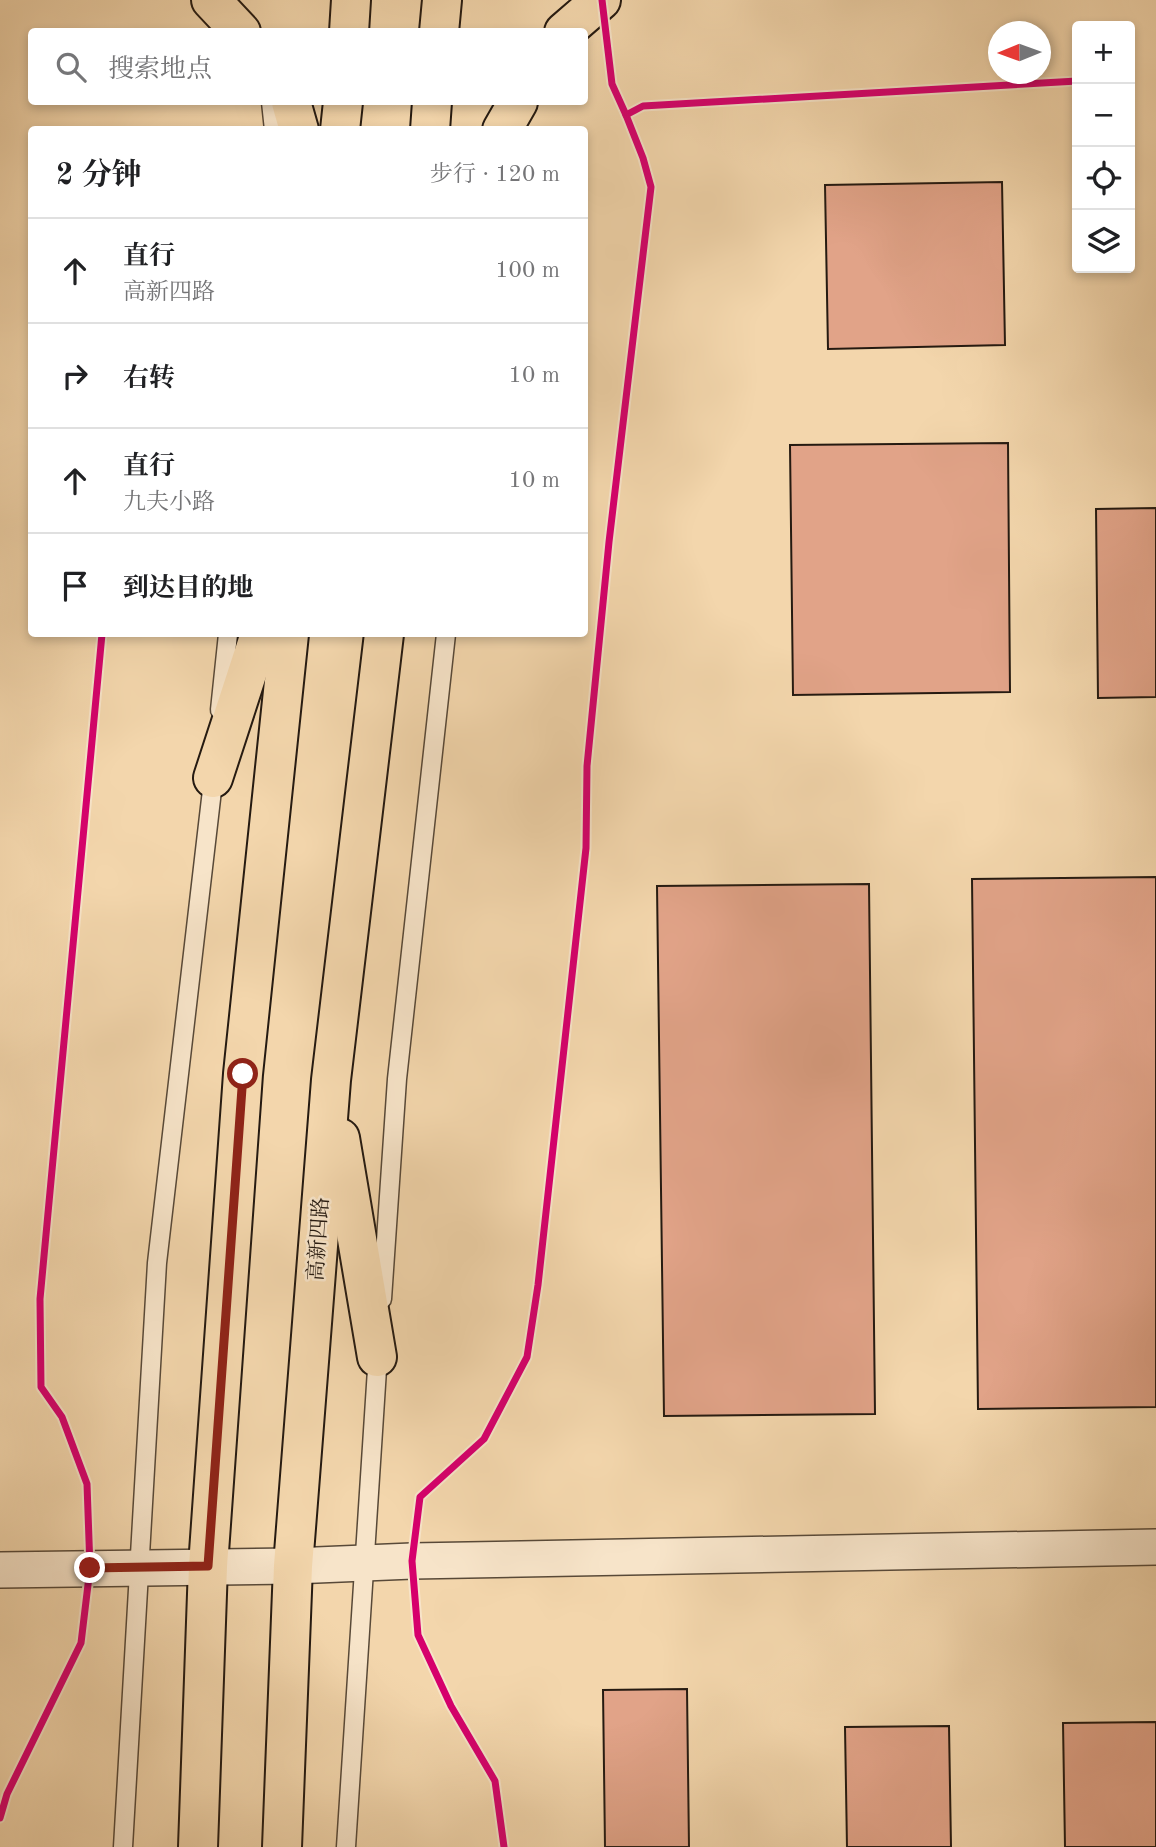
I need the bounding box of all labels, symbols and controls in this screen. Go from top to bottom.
north arrow [988,21,1051,84]
map controls [1072,21,1135,273]
button: + [1072,21,1135,84]
search box [28,28,588,105]
icon: search [52,48,90,86]
text: 搜索地点 [108,57,212,83]
button: − [1072,84,1135,147]
button: locate [1072,147,1135,210]
text: 2 分钟 [56,161,142,191]
text: 步行 · 120 m [430,163,560,186]
button: layers [1072,210,1135,273]
text: 直行 [123,244,175,270]
icon: ahead [56,252,94,290]
text: 100 m [495,259,560,282]
text: 高新四路 [123,281,215,304]
icon: right [56,357,94,395]
text: 10 m [509,364,560,387]
text: 右转 [123,366,175,392]
text: 直行 [123,454,175,480]
icon: ahead [56,462,94,500]
text: 10 m [509,469,560,492]
text: 九夫小路 [123,491,215,514]
icon: arrive [56,567,94,605]
text: 到达目的地 [123,576,253,602]
route start [227,1058,258,1089]
street label: 高新四路 [304,1196,333,1282]
route end [74,1552,105,1583]

